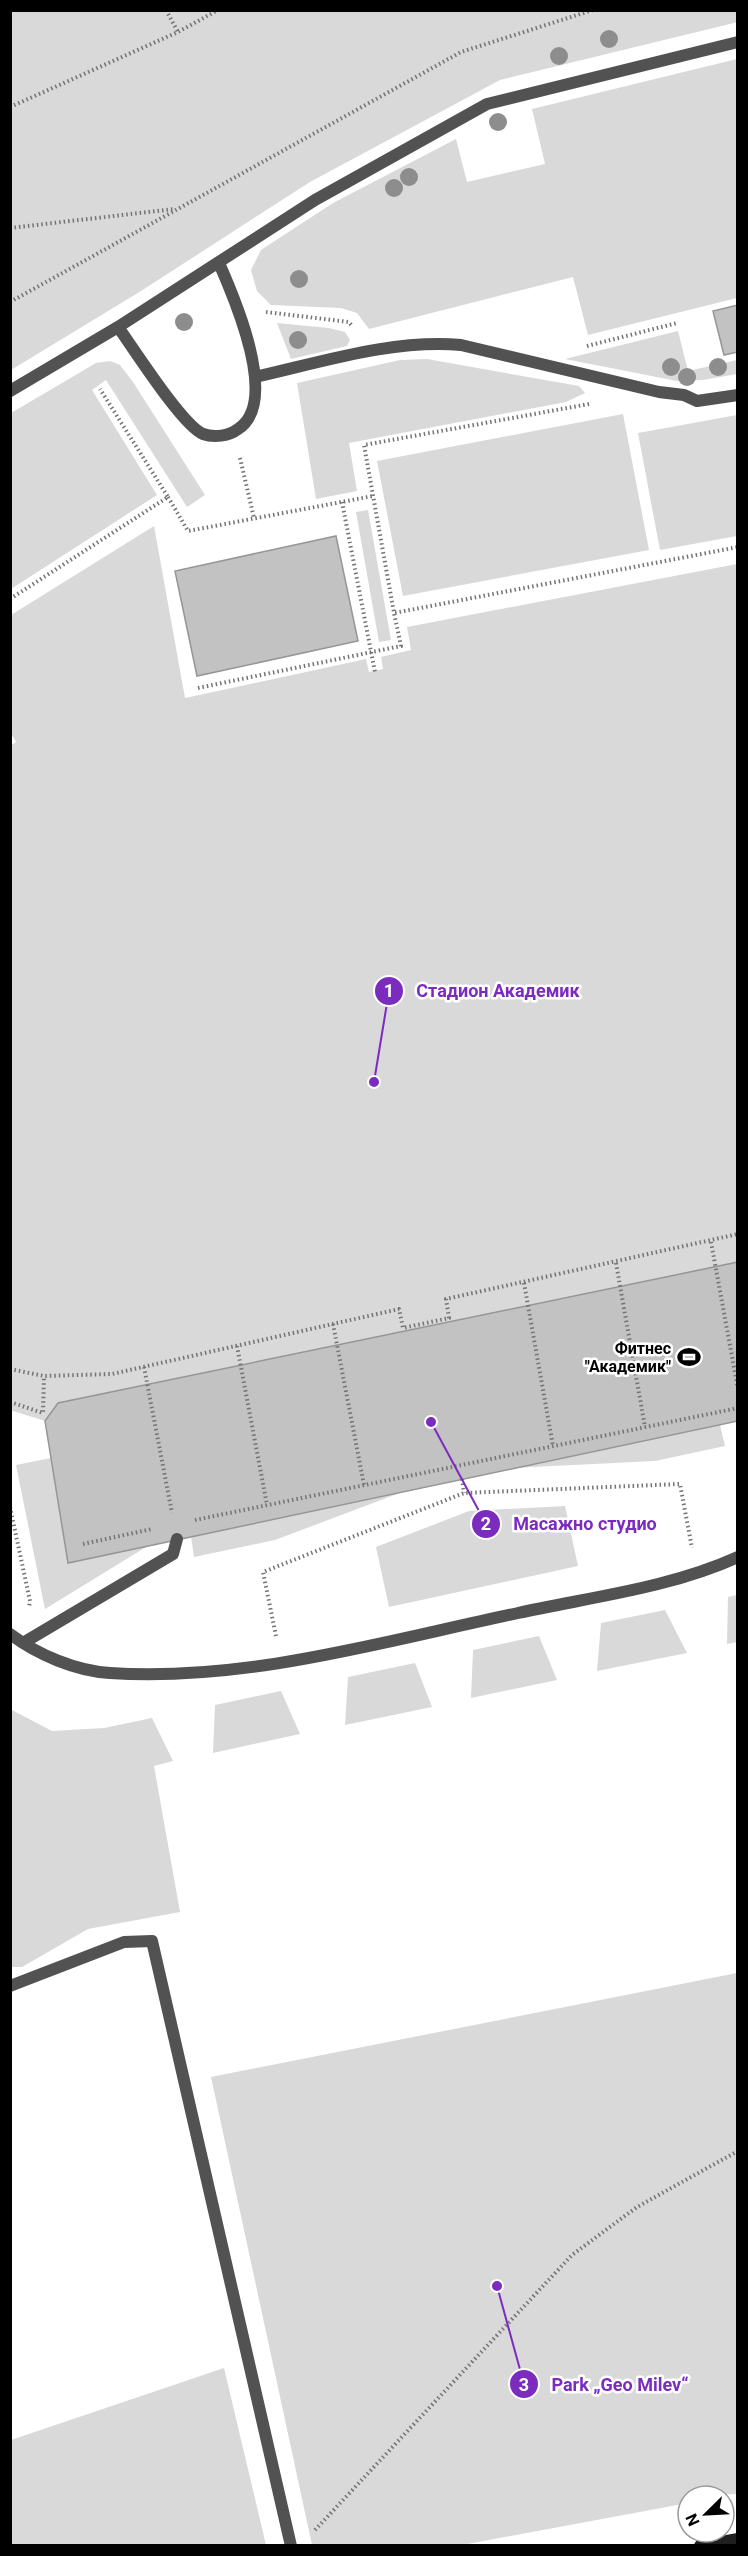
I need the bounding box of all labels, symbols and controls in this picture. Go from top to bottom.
callout: Стадион Академик [374,973,591,1009]
text: 1 [384,980,394,1001]
text: Стадион Академик [416,980,581,1001]
place label: Фитнес "Академик" [585,1339,671,1376]
sports icon: Фитнес "Академик" [676,1344,702,1370]
callout: Масажно студио [471,1506,669,1542]
text: 2 [481,1513,491,1534]
text: Масажно студио [513,1513,657,1534]
callout: Park „Geo Milev“ [509,2366,700,2402]
text: 3 [519,2374,529,2395]
text: Park „Geo Milev“ [551,2374,689,2395]
north arrow [676,2484,736,2544]
text: N [682,2511,704,2529]

